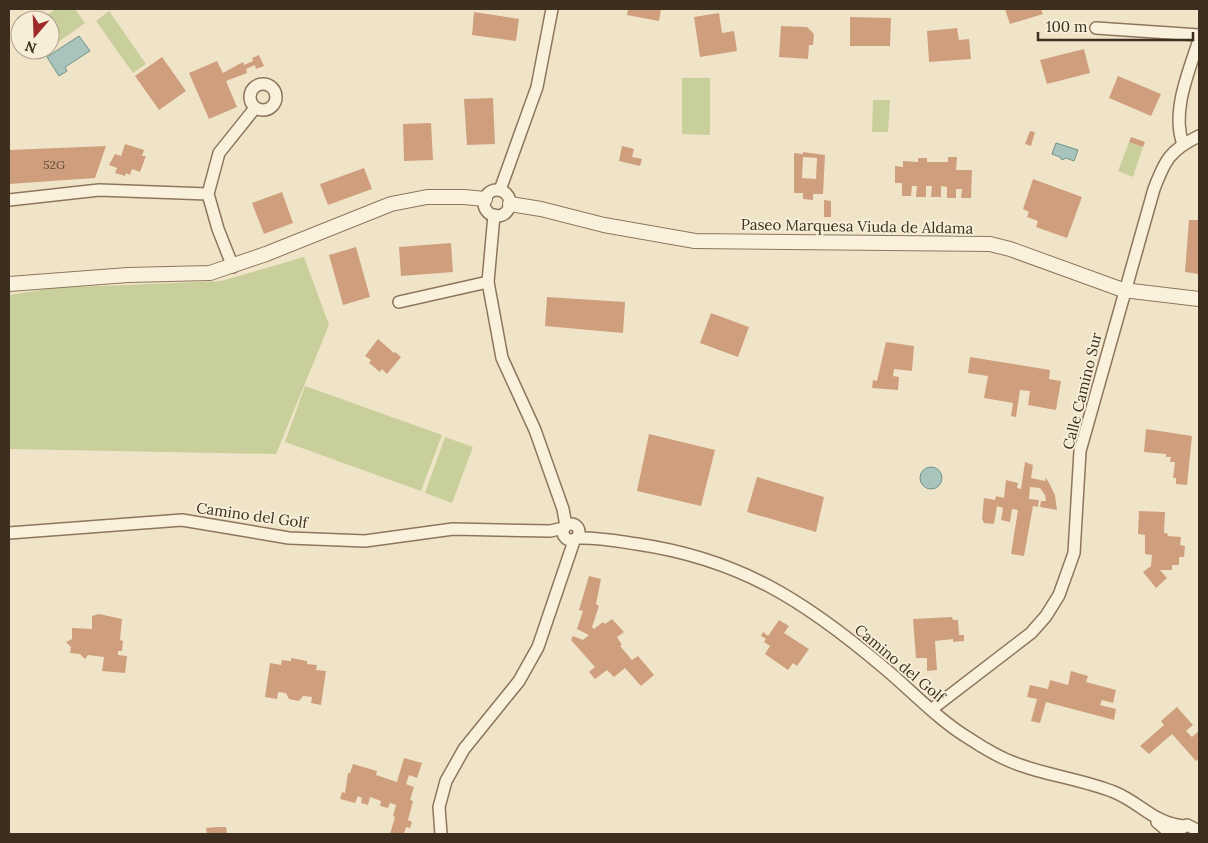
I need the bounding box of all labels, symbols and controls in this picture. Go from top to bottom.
north arrow [10,10,60,60]
scale bar [1038,10,1193,42]
text: 100 m [1046,17,1087,36]
text: N [23,37,39,58]
house number: 52G [43,157,65,172]
street label: Paseo Marquesa Viuda de Aldama [741,214,974,238]
street label: Calle Camino Sur [1058,330,1106,452]
street label: Camino del Golf [195,498,310,532]
street label: Camino del Golf [851,620,950,707]

